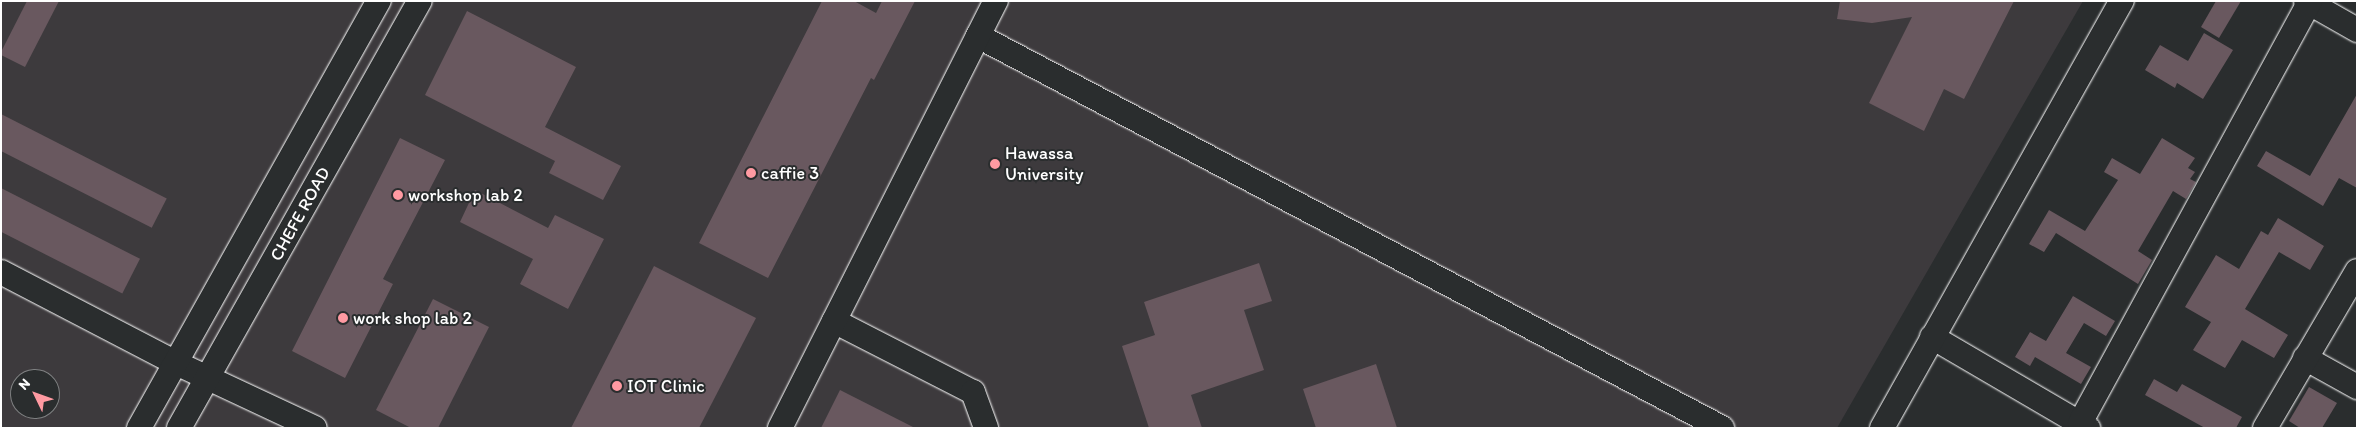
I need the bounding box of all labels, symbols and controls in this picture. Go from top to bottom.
place label: Hawassa University [1005,143,1084,186]
marker: Hawassa University [989,158,1001,170]
place label: caffie 3 [761,162,819,184]
street label: CHEFE ROAD [265,163,335,265]
marker: caffie 3 [745,167,757,179]
place label: workshop lab 2 [408,184,523,206]
marker: workshop lab 2 [392,189,404,201]
place label: work shop lab 2 [353,307,472,329]
marker: work shop lab 2 [337,312,349,324]
north arrow [10,369,60,419]
text: N [15,375,34,394]
place label: IOT Clinic [627,375,705,397]
marker: IOT Clinic [611,380,623,392]

